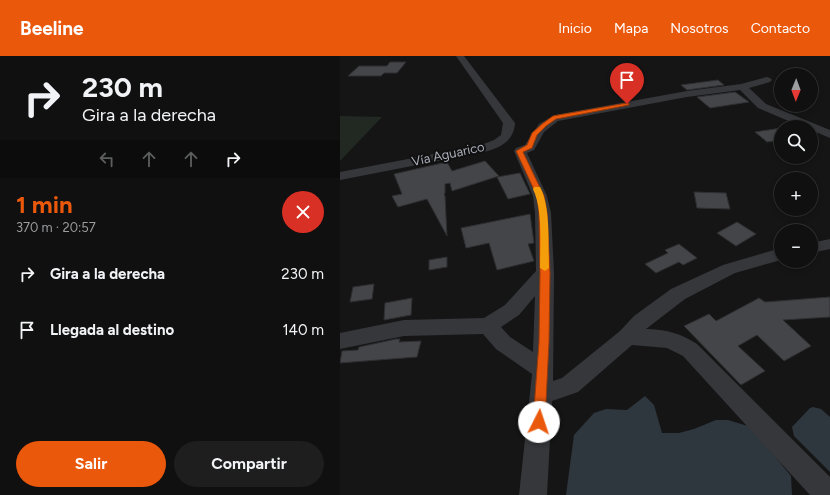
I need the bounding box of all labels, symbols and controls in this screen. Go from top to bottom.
text: Beeline [20,17,84,40]
text: Inicio [558,20,592,37]
text: Mapa [614,20,648,37]
text: Nosotros [670,20,729,37]
text: Contacto [751,20,810,37]
pin [610,63,644,104]
north arrow [774,68,818,112]
map controls [774,68,818,268]
icon: arrive [616,69,638,91]
text: 230 m [82,70,163,104]
icon: right [16,72,68,124]
text: Gira a la derecha [82,104,216,126]
button: search [774,120,818,164]
street label: Vía Aguarico [410,139,486,169]
icon: left [96,148,118,170]
icon: ahead [138,148,160,170]
icon: ahead [180,148,202,170]
icon: right [222,148,244,170]
button: + [774,172,818,216]
text: 1 min [16,190,73,219]
button: close [282,191,324,233]
text: 370 m · 20:57 [16,220,96,235]
button: − [774,224,818,268]
icon: right [16,263,38,285]
text: Gira a la derecha [50,265,165,283]
text: 230 m [281,265,324,283]
icon: arrive [16,319,38,341]
text: Llegada al destino [50,321,174,339]
text: 140 m [282,321,324,339]
position arrow [518,401,560,443]
button: Salir [16,441,166,487]
button: Compartir [174,441,324,487]

